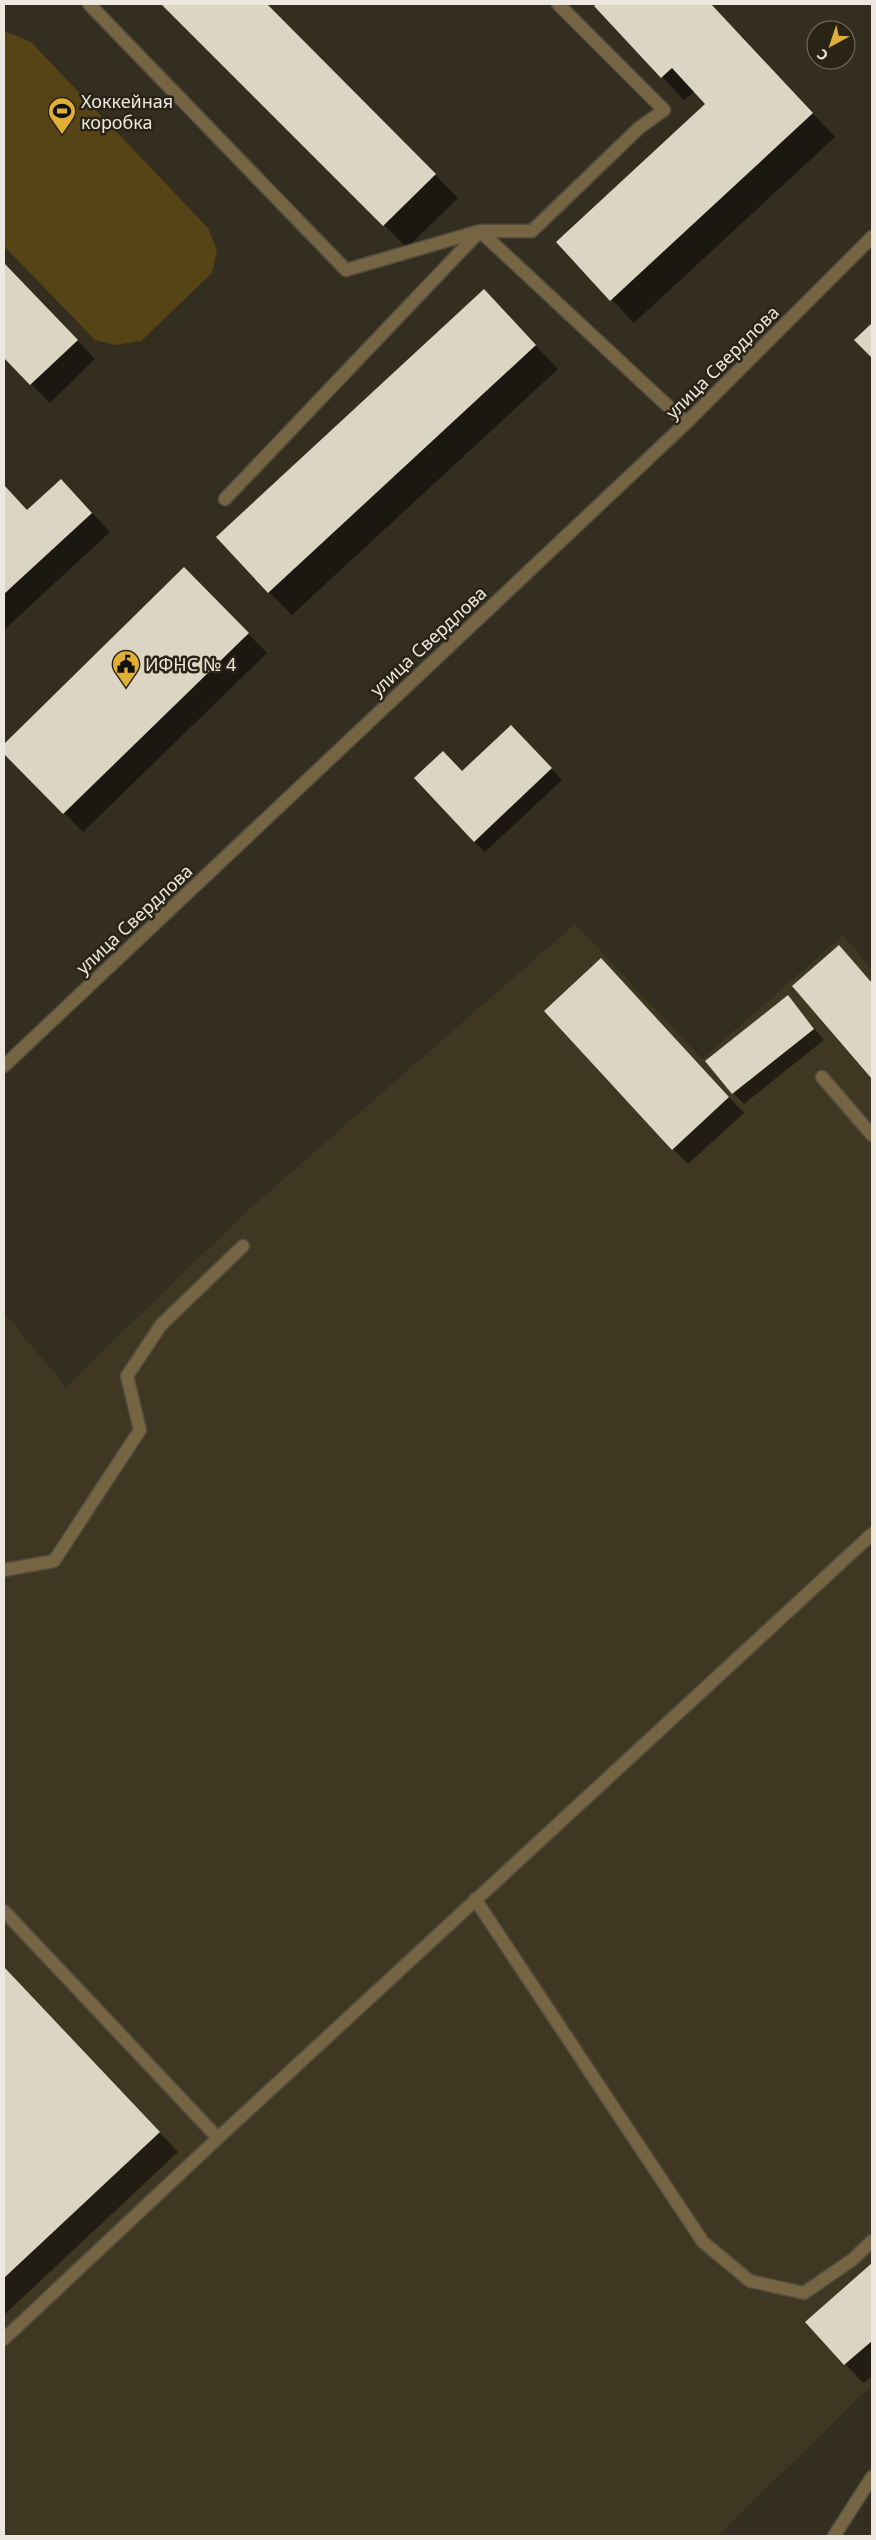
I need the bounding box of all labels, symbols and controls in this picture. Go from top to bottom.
north arrow [806,20,856,70]
text: С [813,45,832,66]
place label: Хоккейная коробка [81,89,173,134]
sports icon: Хоккейная коробка [47,96,77,135]
street label: улица Свердлова [660,300,784,424]
street label: улица Свердлова [365,581,491,701]
public building icon: ИФНС № 4 [111,649,141,688]
place label: ИФНС № 4 [145,652,236,676]
street label: улица Свердлова [71,859,197,979]

